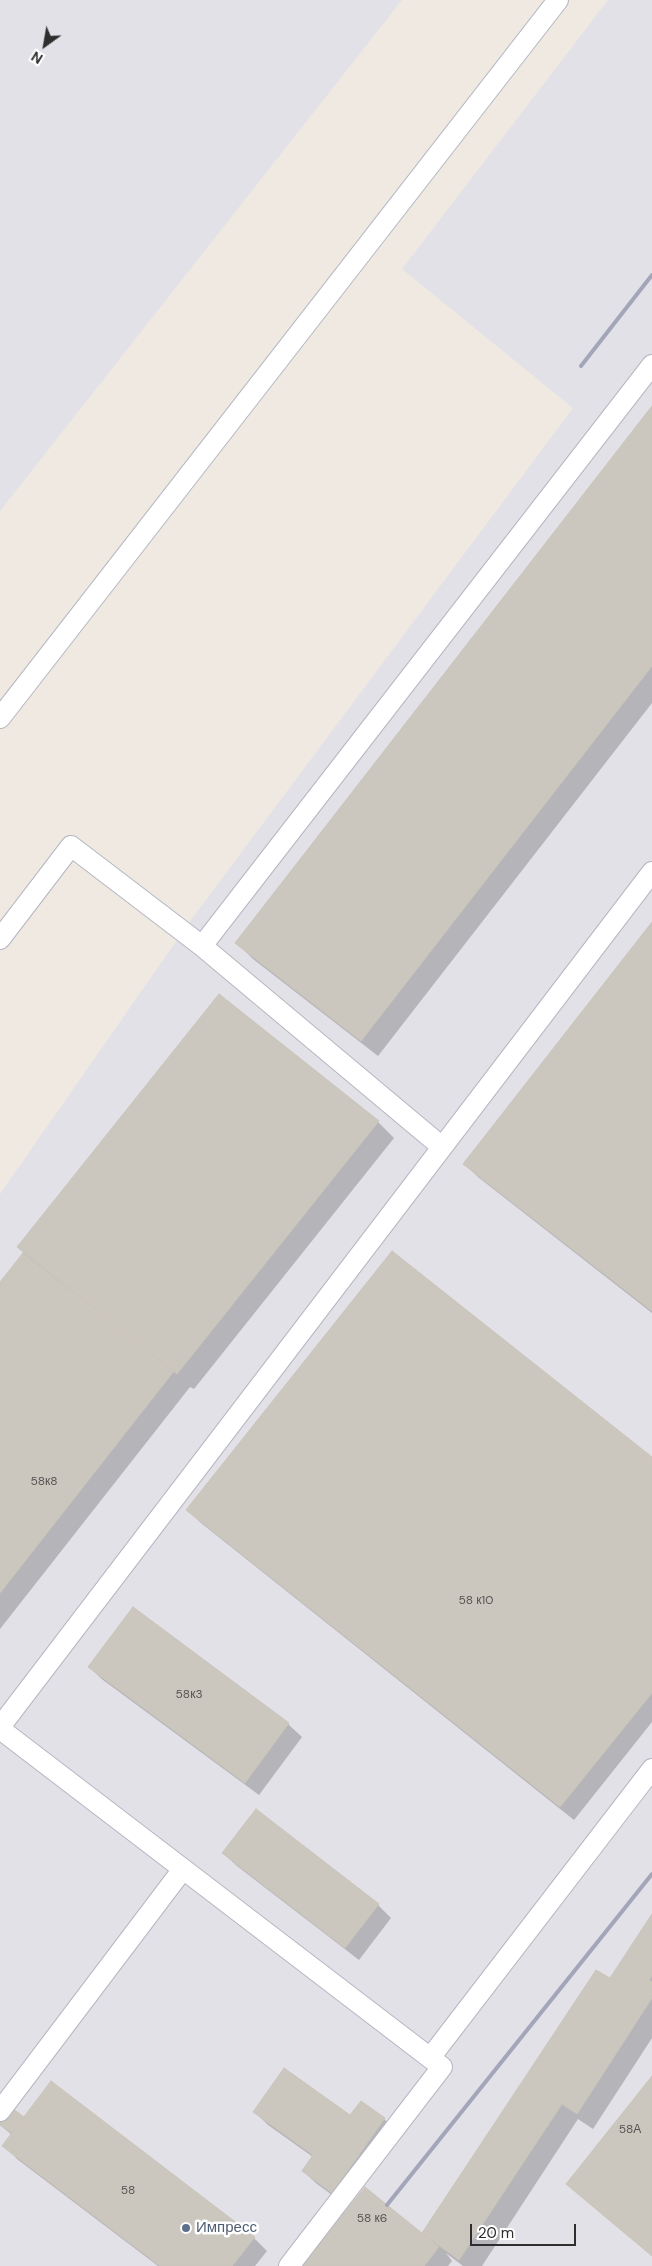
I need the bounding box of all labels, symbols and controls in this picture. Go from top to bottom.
north arrow [20,20,70,70]
text: N [28,47,46,68]
house number: 58к8 [30,1475,58,1489]
house number: 58 к10 [458,1594,494,1608]
house number: 58к3 [176,1688,202,1702]
house number: 58А [619,2123,641,2137]
house number: 58 [121,2184,135,2198]
house number: 58 к6 [357,2212,387,2226]
scale bar [472,2214,578,2246]
place label: Импресс [196,2219,257,2237]
marker: Импресс [180,2222,192,2234]
text: 20 m [478,2223,514,2243]

